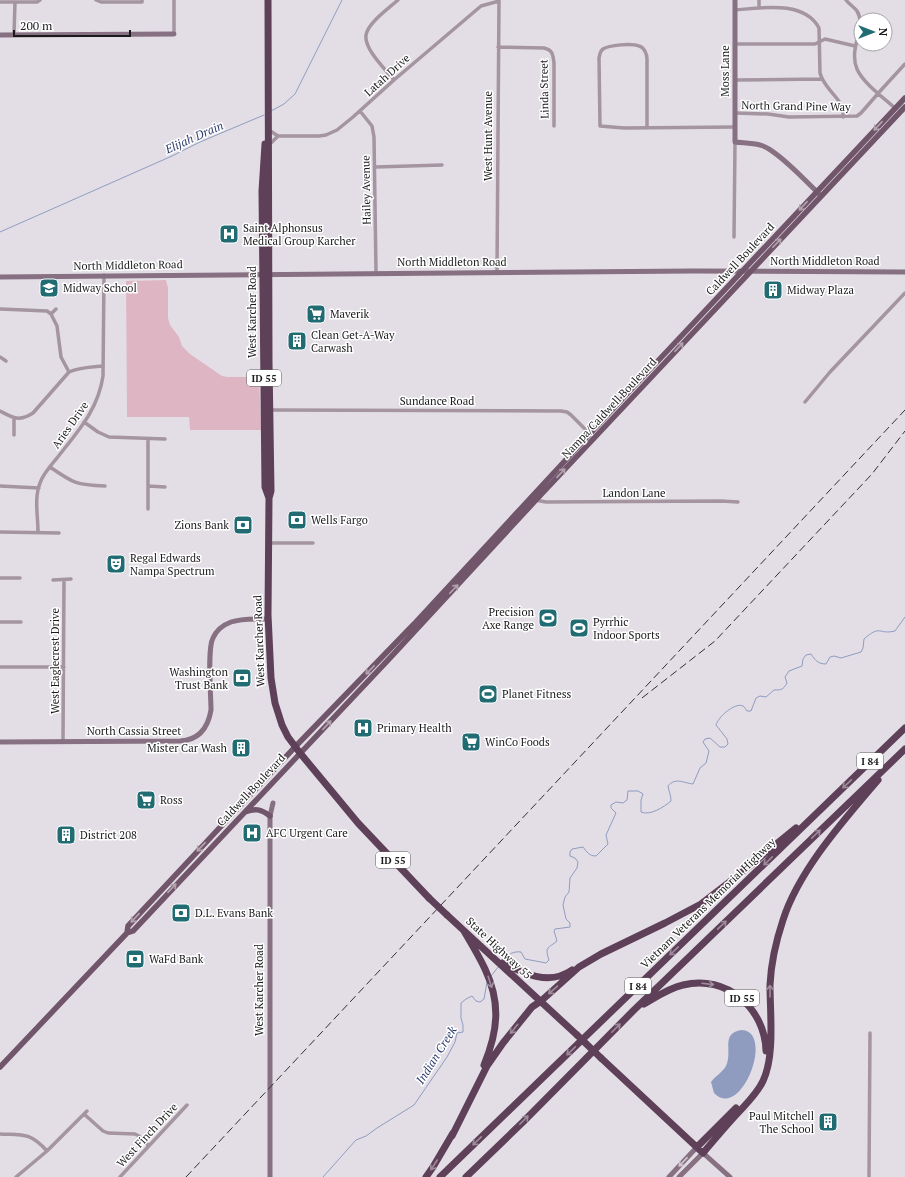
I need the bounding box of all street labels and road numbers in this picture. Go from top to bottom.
street label: Moss Lane [718,45,732,97]
street label: Latah Drive [361,51,413,99]
street label: Linda Street [536,59,552,119]
street label: West Hunt Avenue [481,91,495,181]
street label: North Grand Pine Way [741,98,851,114]
street label: Hailey Avenue [358,155,374,225]
street label: Caldwell Boulevard [703,220,777,298]
street label: North Middleton Road [770,254,880,268]
street label: North Middleton Road [397,255,507,269]
street label: North Middleton Road [73,257,183,273]
street label: West Karcher Road [245,266,259,358]
street label: Nampa/Caldwell Boulevard [559,355,659,461]
road number: ID 55 [247,370,281,386]
street label: Sundance Road [400,394,474,408]
street label: Aries Drive [49,398,92,451]
street label: Landon Lane [602,486,666,500]
street label: West Karcher Road [250,595,268,687]
street label: West Eaglecrest Drive [48,608,62,714]
street label: North Cassia Street [87,724,181,738]
street label: Caldwell Boulevard [214,751,288,829]
road number: I 84 [857,753,883,769]
street label: Vietnam Veterans Memorial Highway [638,834,779,971]
road number: ID 55 [376,852,410,868]
street label: State Highway 55 [463,914,535,982]
street label: West Karcher Road [252,944,266,1036]
road number: I 84 [625,978,651,994]
road number: ID 55 [725,990,759,1006]
street label: West Finch Drive [114,1100,181,1170]

